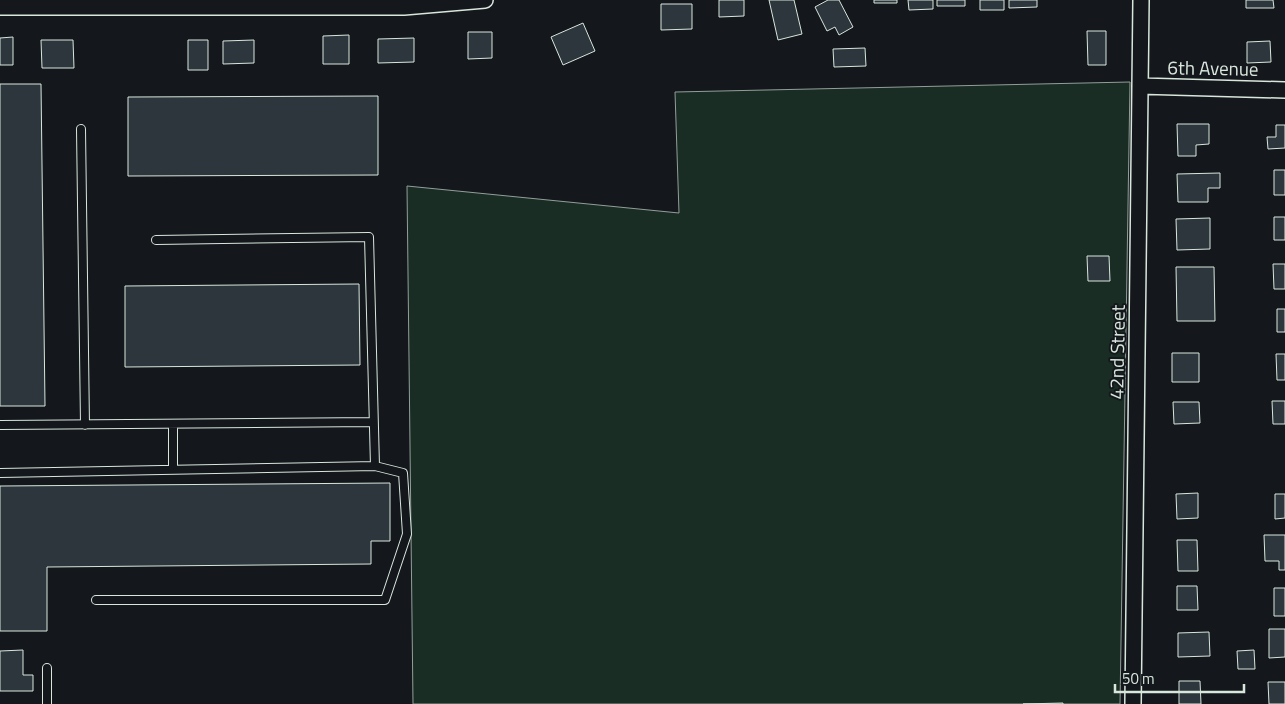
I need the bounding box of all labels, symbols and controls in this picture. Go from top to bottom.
street label: 6th Avenue [1167,52,1259,83]
street label: 42nd Street [1101,304,1132,400]
scale bar [1115,662,1244,694]
text: 50 m [1122,667,1155,690]

